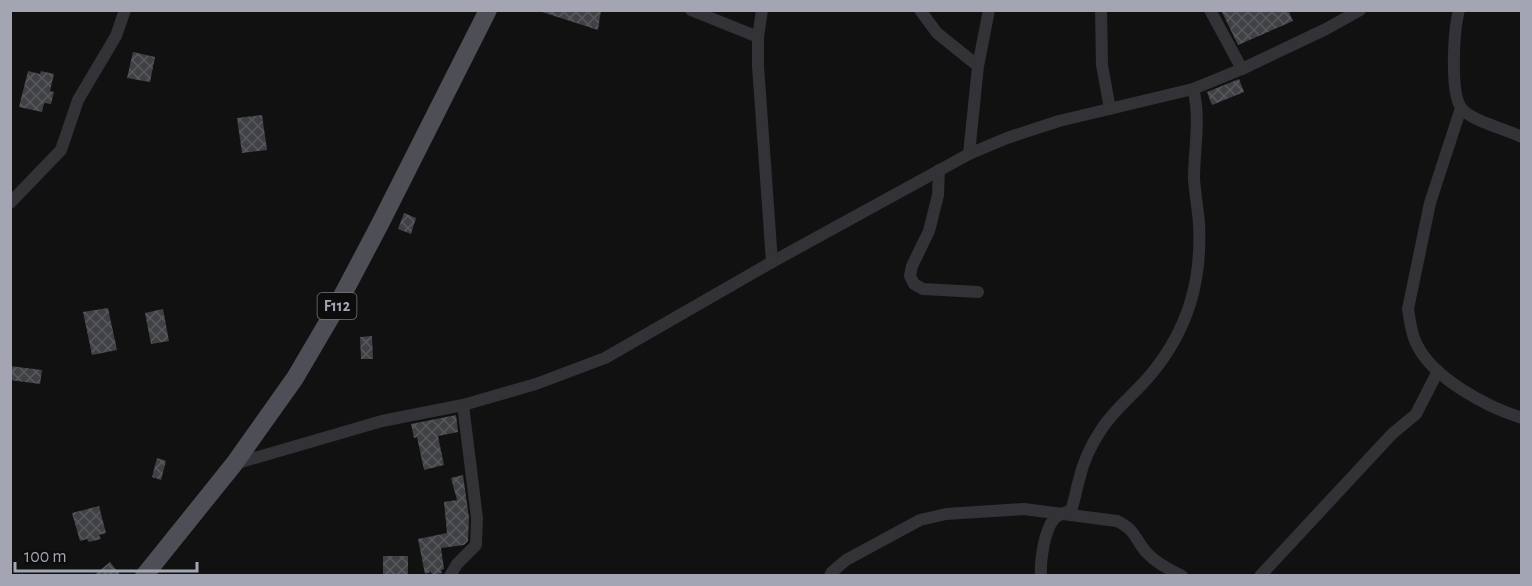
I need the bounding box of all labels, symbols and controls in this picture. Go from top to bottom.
road number: F112 [318,293,356,319]
scale bar [15,535,196,573]
text: 100 m [24,548,67,566]

